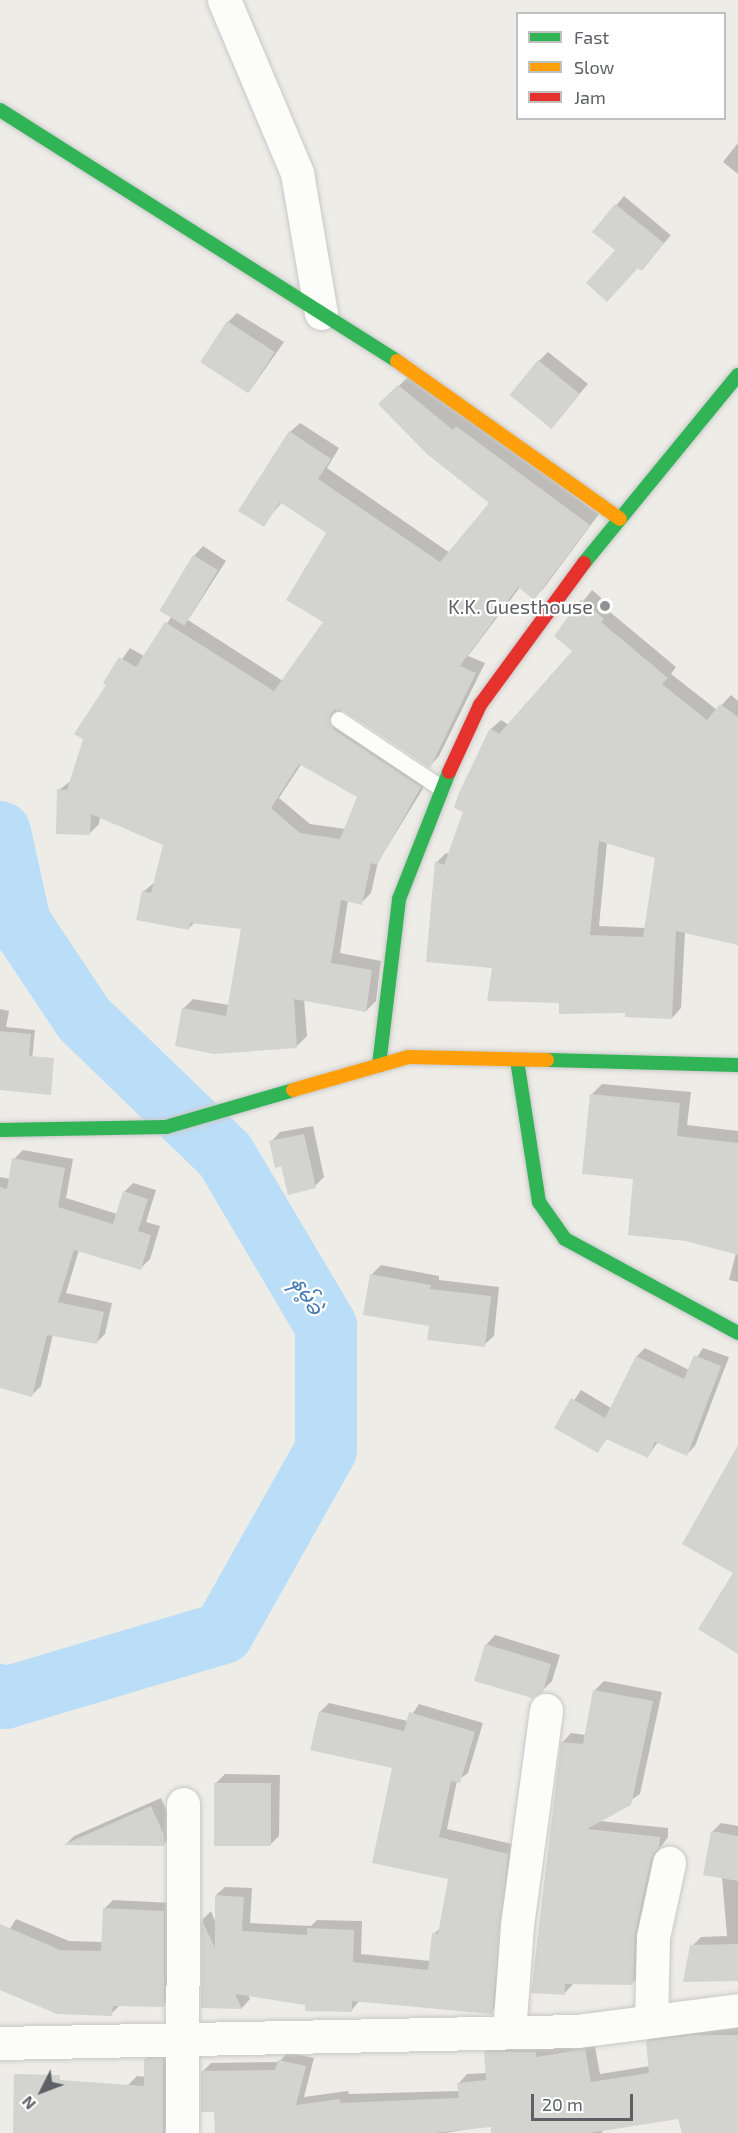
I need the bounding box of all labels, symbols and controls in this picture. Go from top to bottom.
legend [516,12,726,120]
text: Fast [574,26,609,48]
text: Slow [574,56,614,78]
text: Jam [574,86,606,108]
place label: K.K. Guesthouse [448,594,593,618]
marker: K.K. Guesthouse [598,599,612,613]
water label: နမ့်ခဲ [287,1271,329,1319]
north arrow [12,2061,72,2121]
scale bar [534,2082,636,2120]
text: N [17,2093,39,2114]
text: 20 m [542,2093,583,2115]

